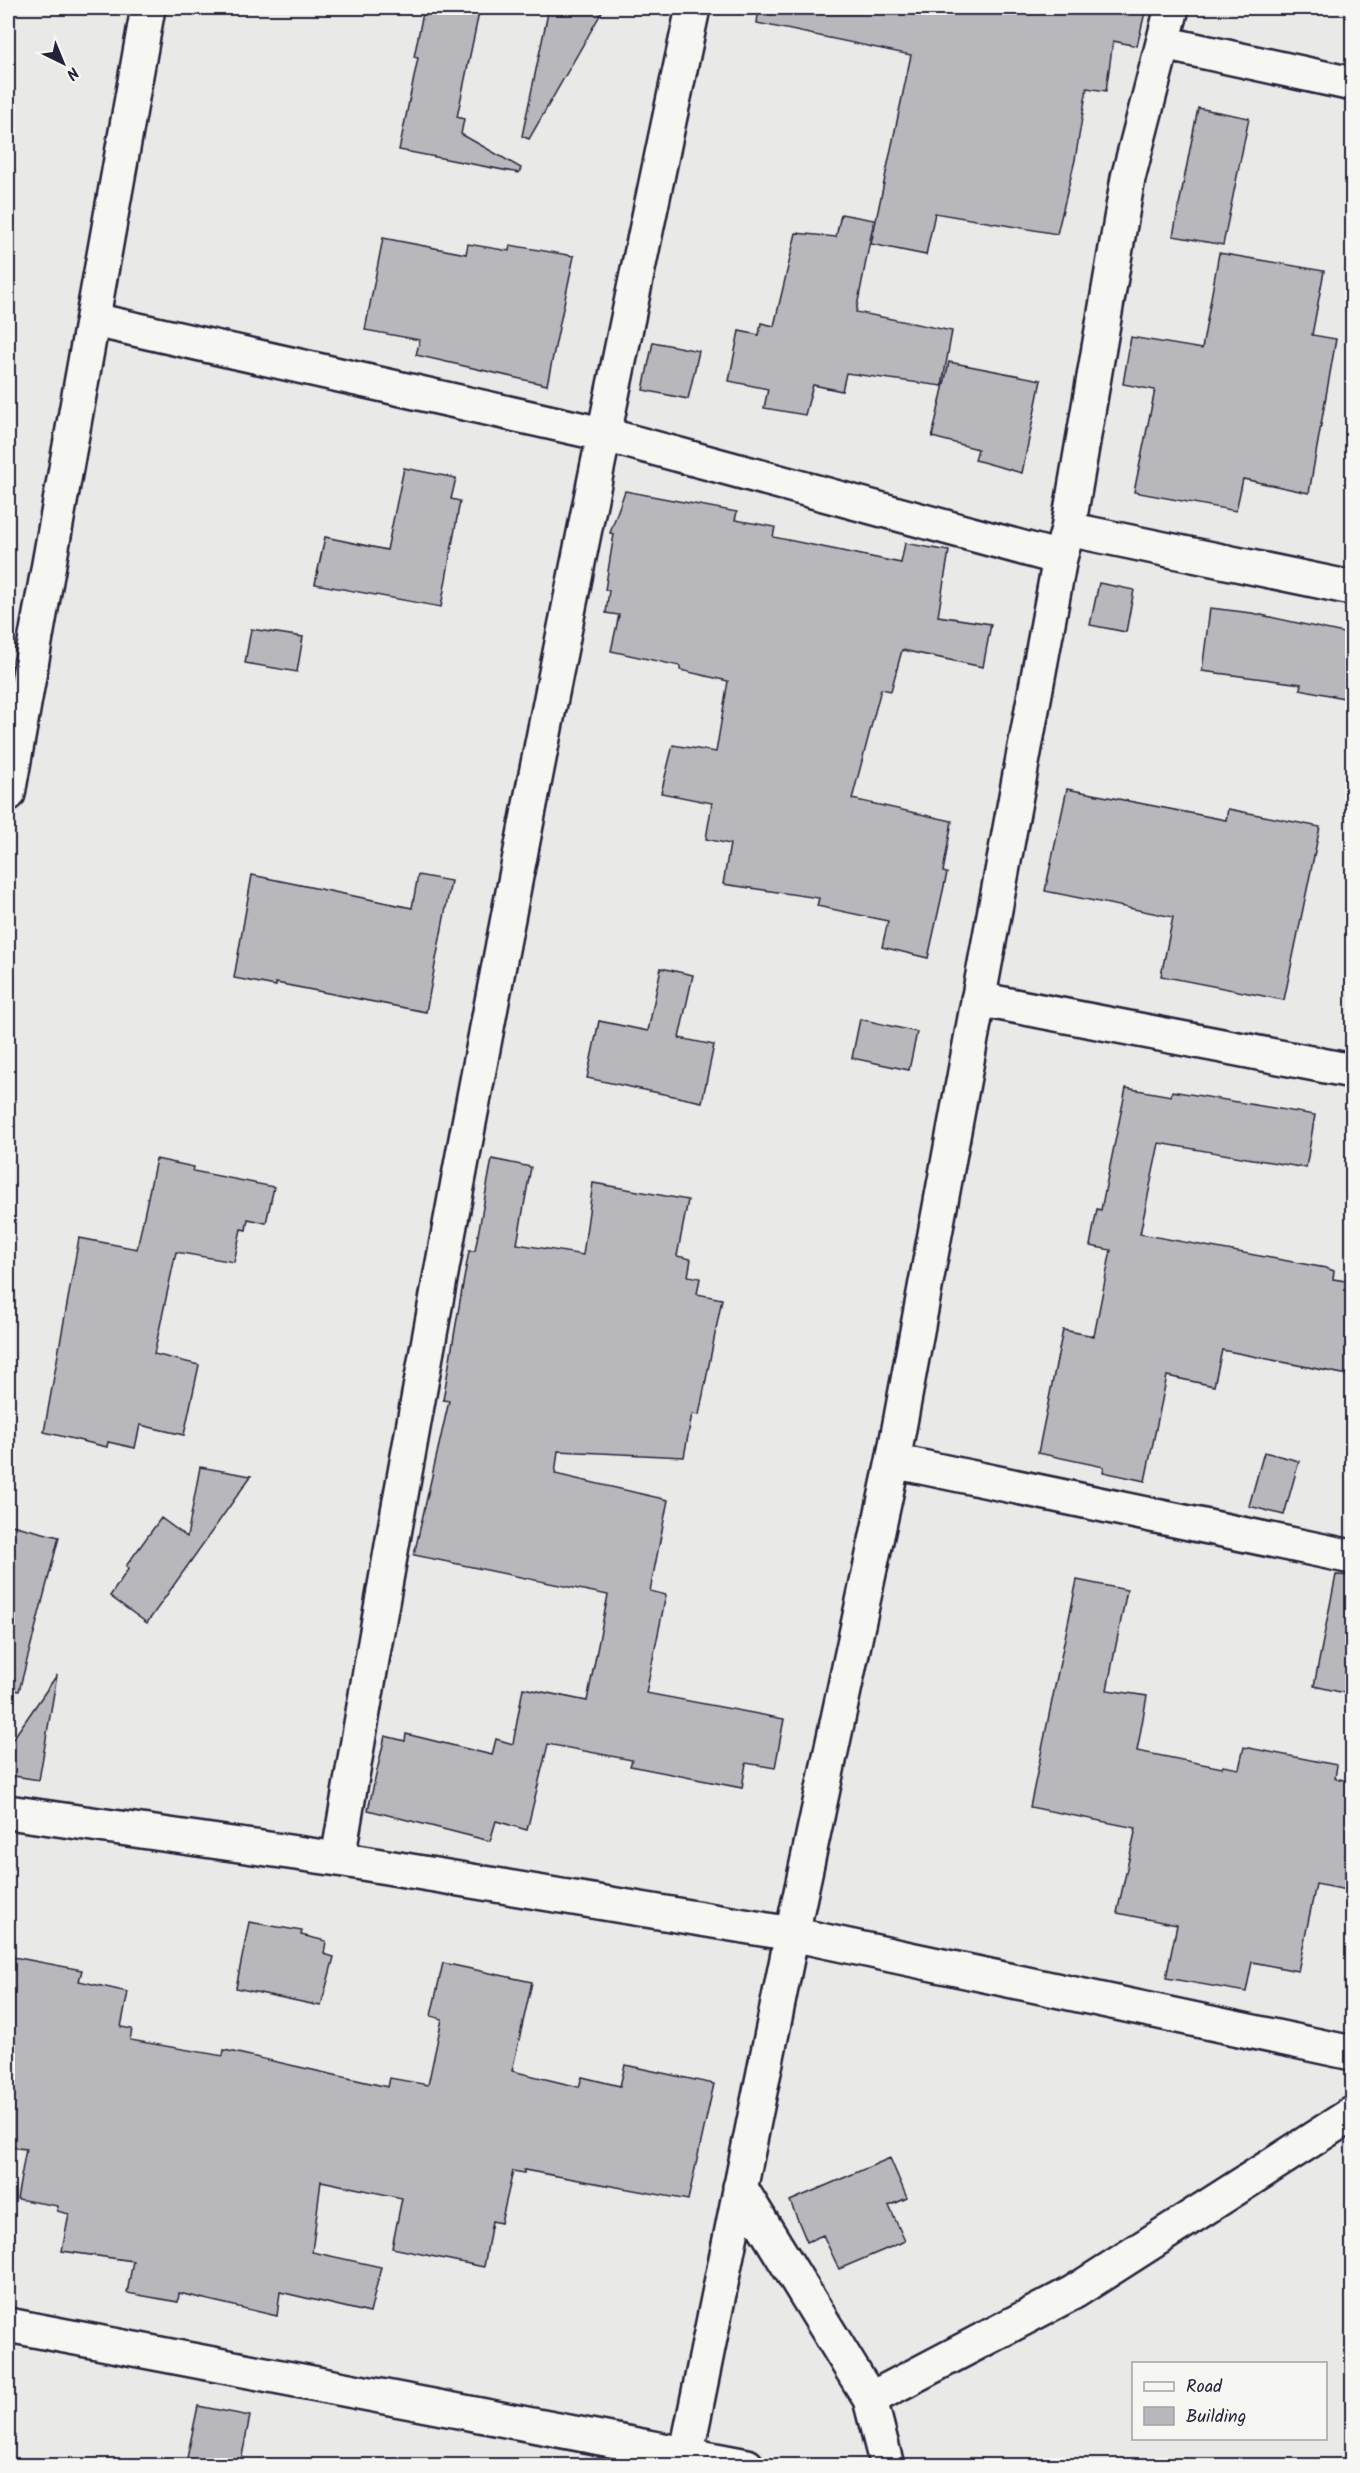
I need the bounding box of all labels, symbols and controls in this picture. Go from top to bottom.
north arrow [33,33,93,93]
text: N [60,60,84,85]
legend [1132,2362,1327,2440]
text: Road [1186,2373,1223,2402]
text: Building [1186,2403,1246,2432]

